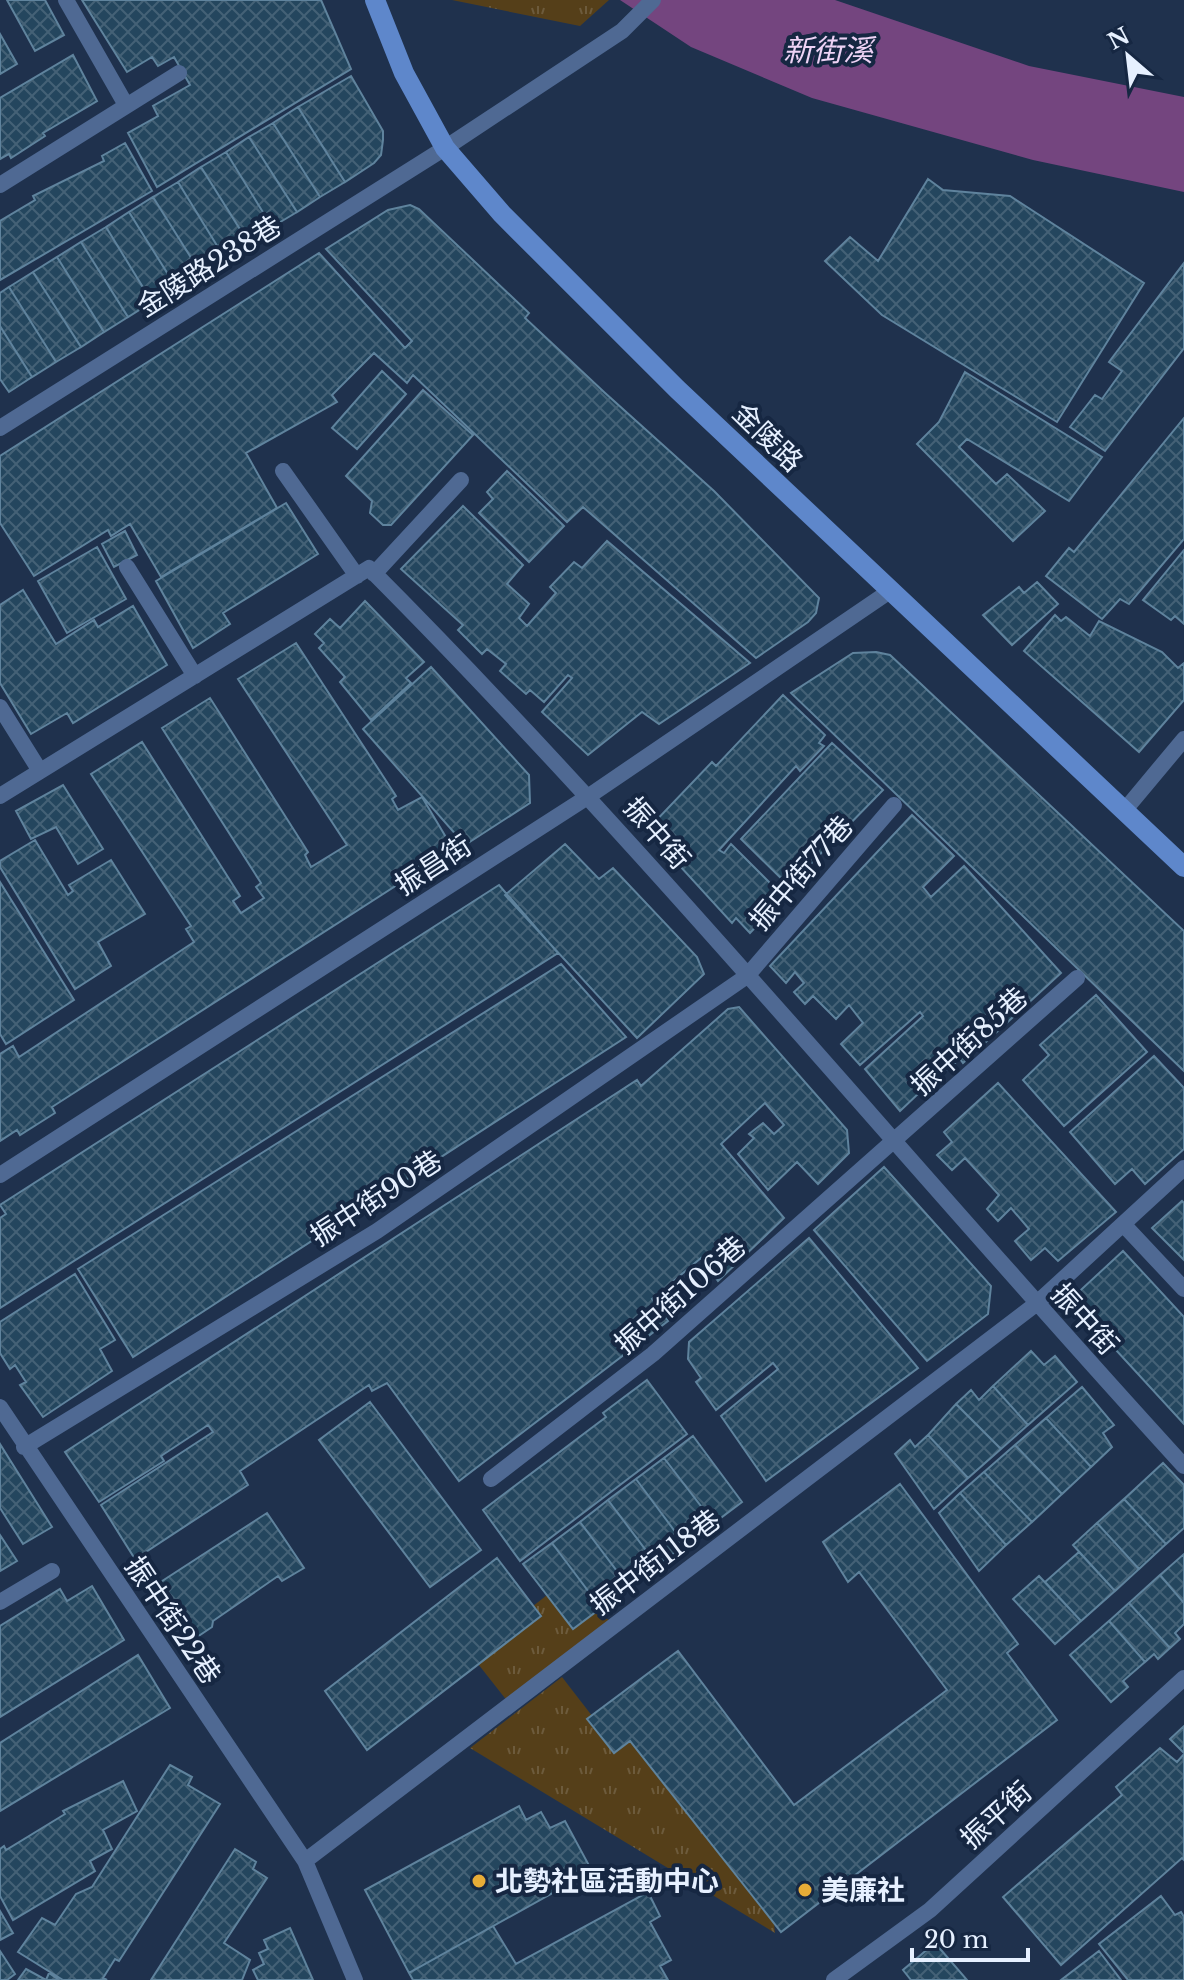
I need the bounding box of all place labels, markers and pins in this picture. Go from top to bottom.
place label: 北勢社區活動中心 [495,1864,719,1899]
marker: 北勢社區活動中心 [470,1872,488,1890]
place label: 美廉社 [821,1873,905,1908]
marker: 美廉社 [796,1881,814,1899]

